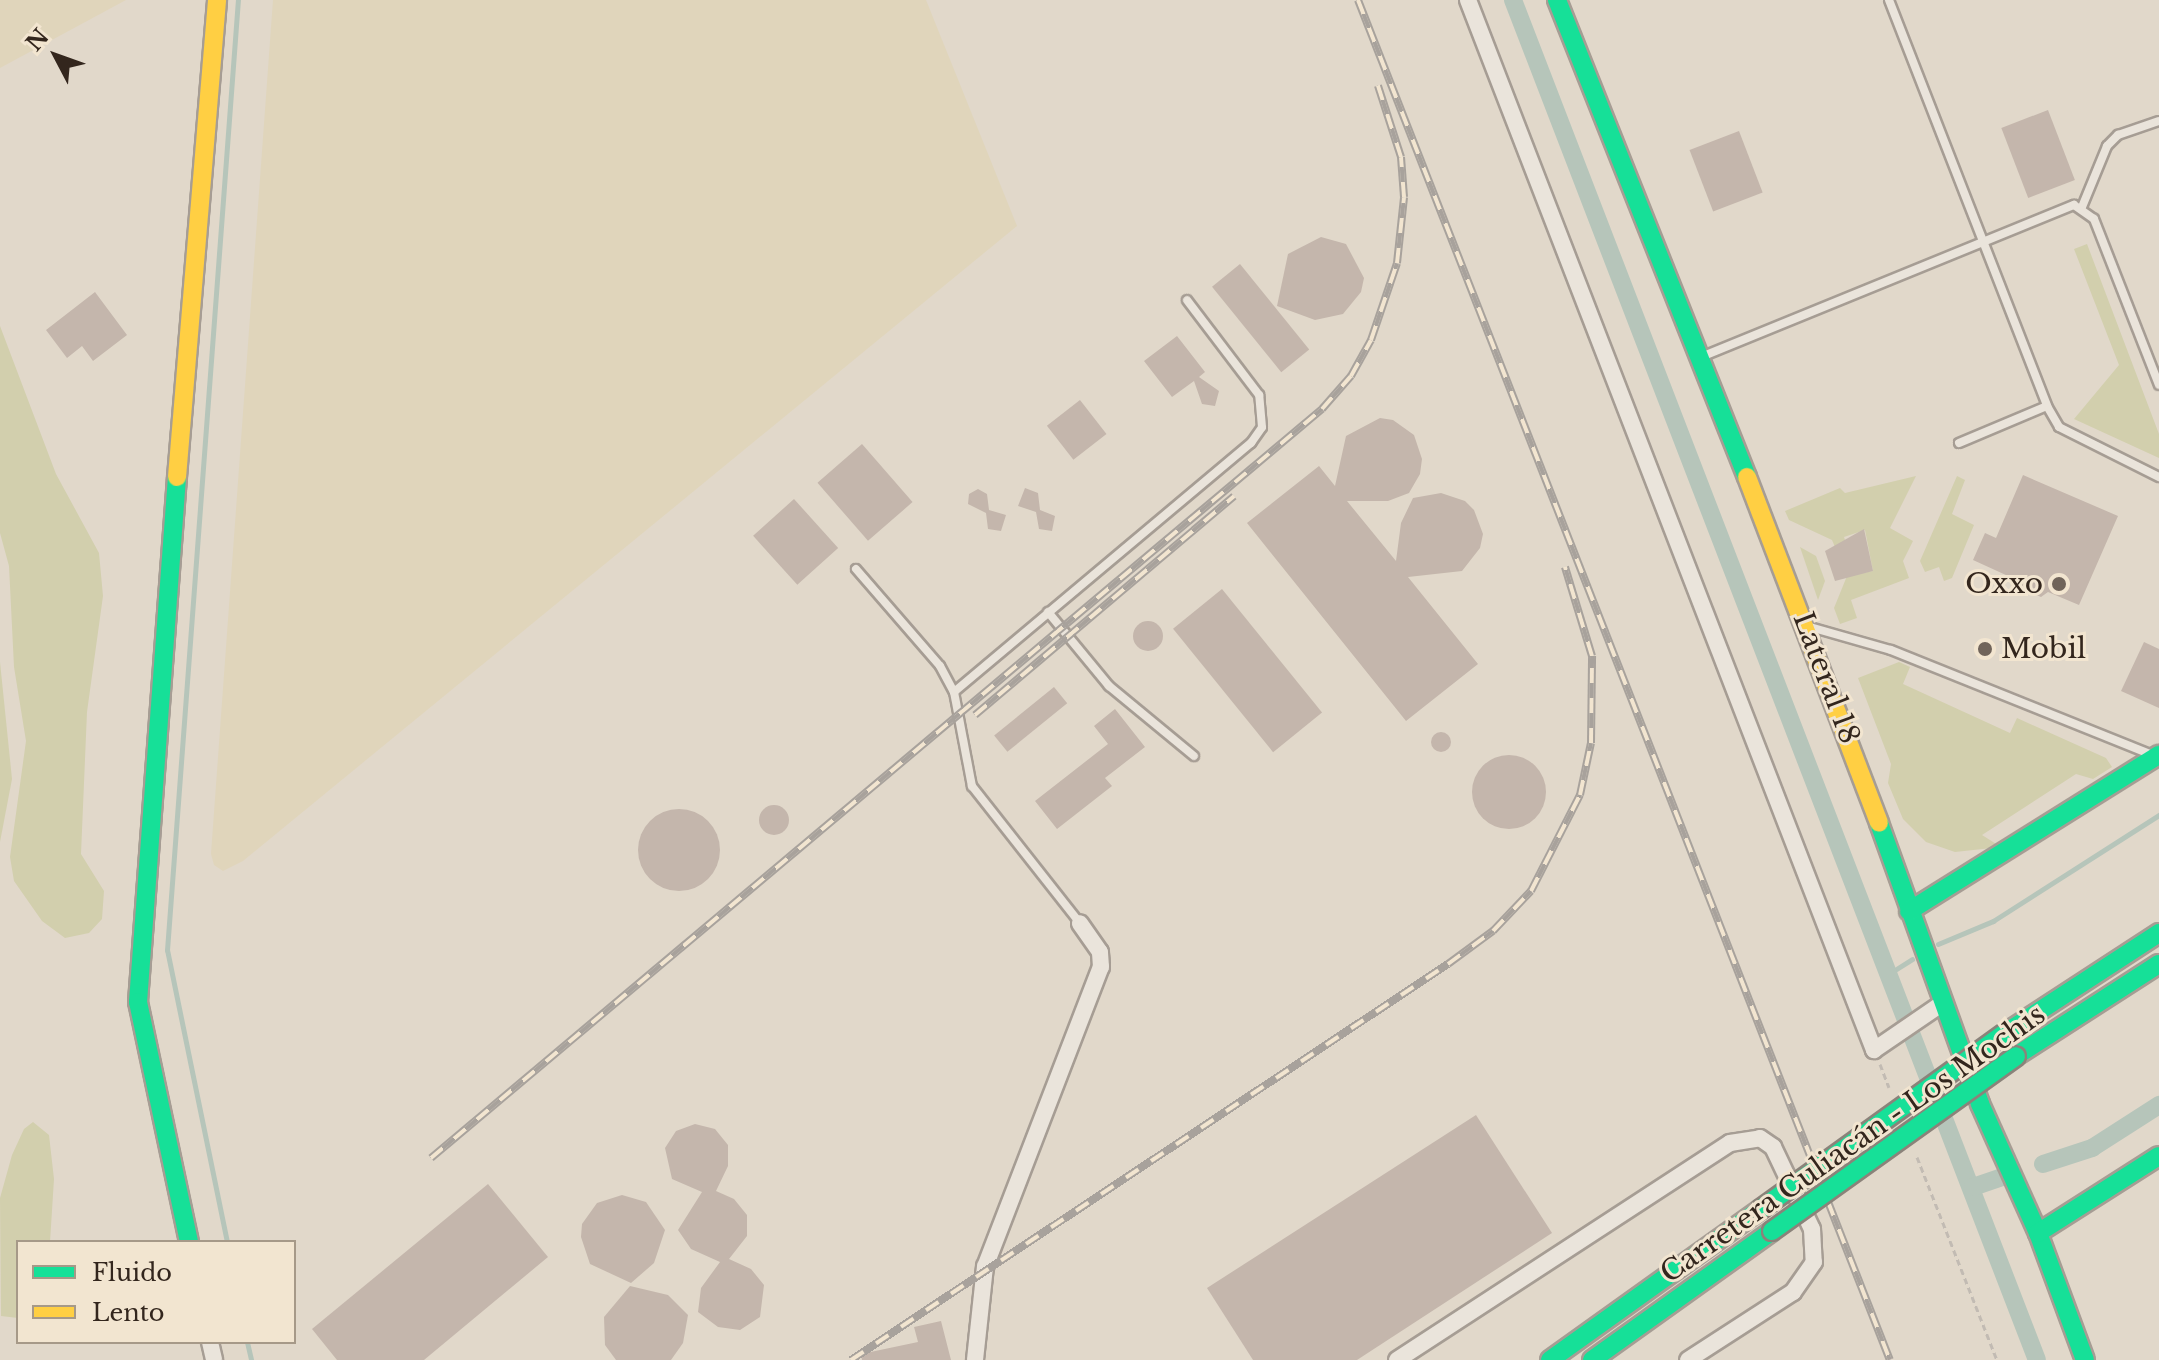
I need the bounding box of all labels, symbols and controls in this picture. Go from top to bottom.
north arrow [16,16,96,96]
text: N [21,23,54,57]
place label: Oxxo [1965,567,2043,601]
marker: Oxxo [2050,575,2068,593]
street label: Lateral 18 [1786,608,1866,748]
place label: Mobil [2001,632,2086,666]
marker: Mobil [1976,640,1994,658]
street label: Carretera Culiacán - Los Mochis [1654,998,2052,1290]
legend [16,1240,296,1344]
text: Fluido [92,1258,172,1287]
text: Lento [92,1298,165,1327]

